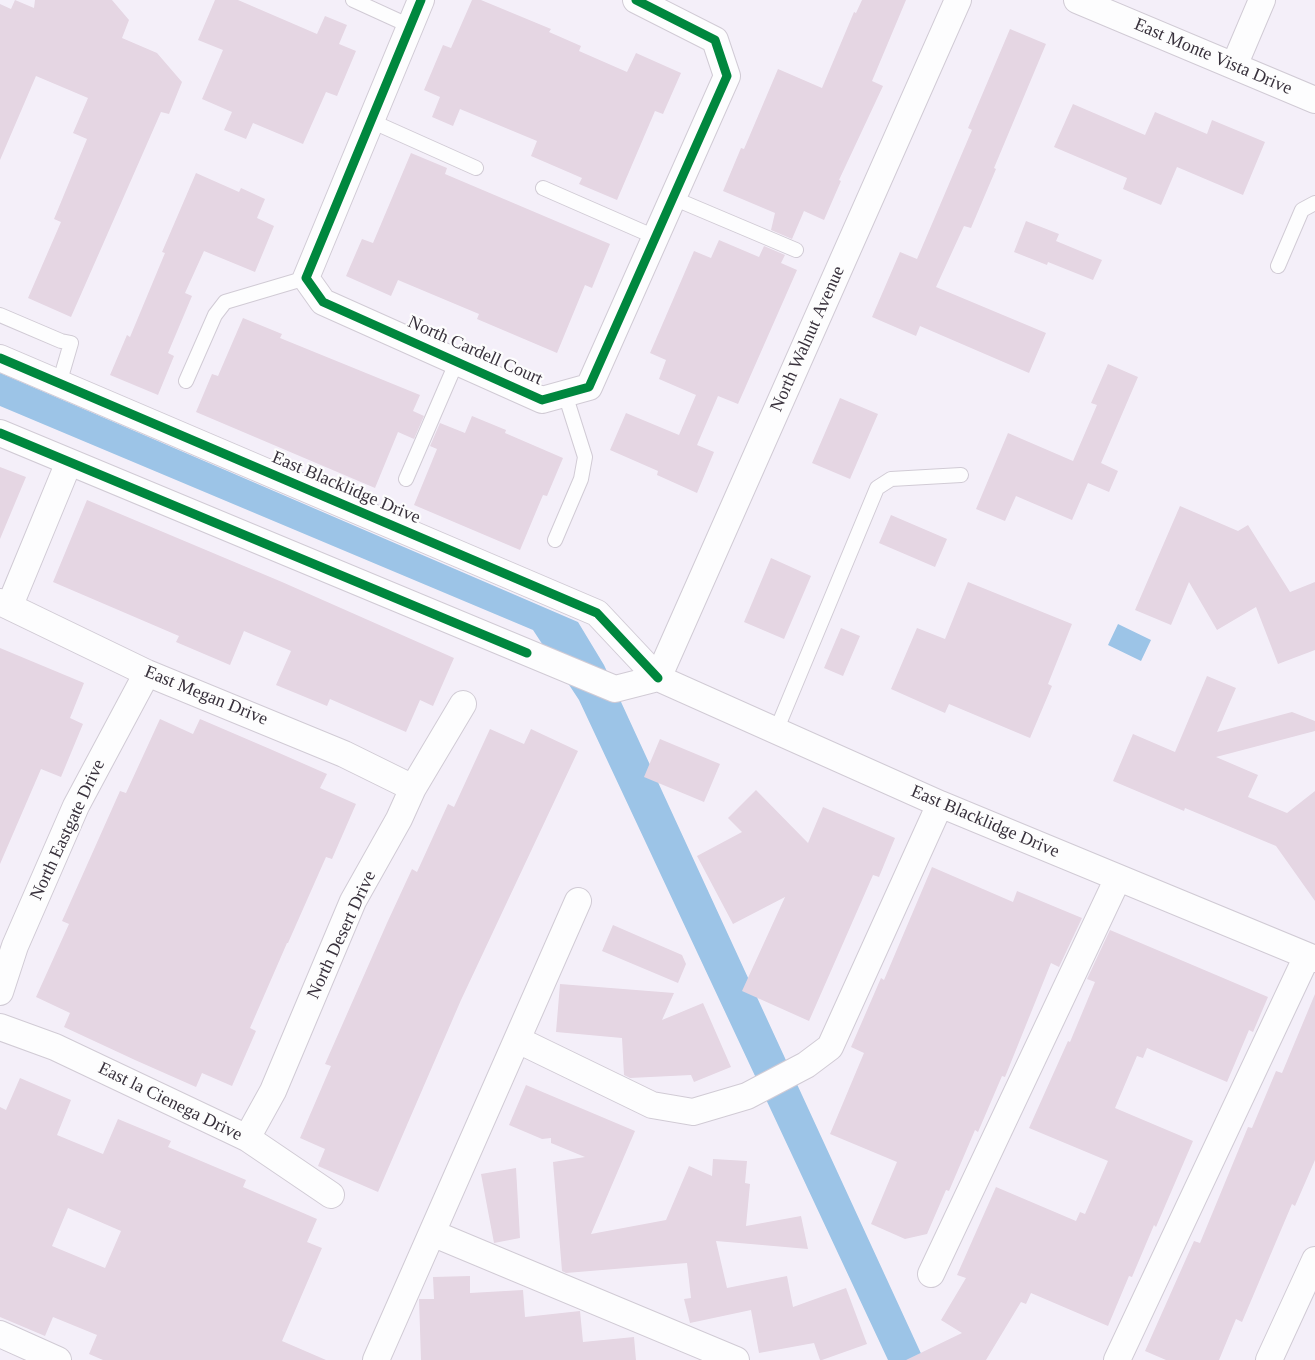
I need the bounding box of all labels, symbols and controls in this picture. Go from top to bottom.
street label: East Monte Vista Drive [1131,14,1295,100]
street label: North Walnut Avenue [766,263,850,415]
street label: North Cardell Court [404,312,546,390]
street label: East Blacklidge Drive [269,447,423,529]
street label: East Megan Drive [141,661,271,731]
street label: North Eastgate Drive [26,756,110,904]
street label: East Blacklidge Drive [908,781,1062,863]
street label: North Desert Drive [303,867,381,1003]
street label: East la Cienega Drive [95,1058,245,1146]

